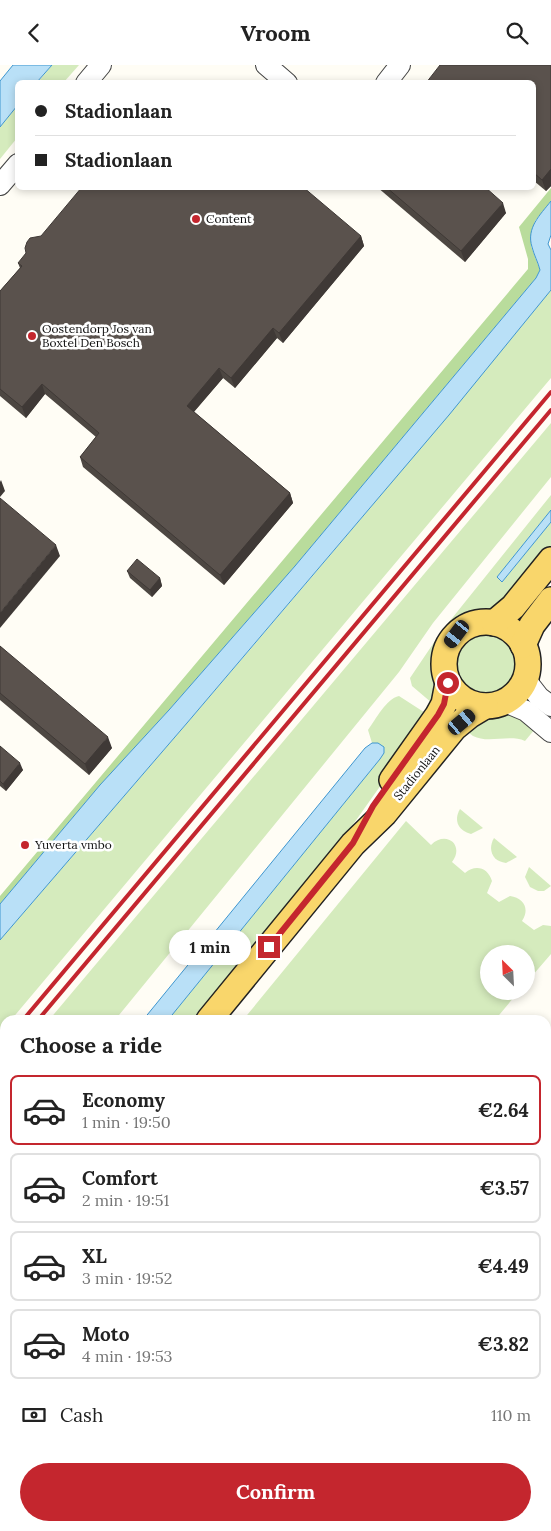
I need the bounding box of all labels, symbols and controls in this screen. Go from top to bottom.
icon: back [20,19,48,47]
text: Vroom [241,19,310,47]
icon: search [503,19,531,47]
text: Stadionlaan [65,99,172,123]
text: Stadionlaan [65,148,172,172]
place label: Content [206,211,252,226]
marker: Content [190,213,202,225]
place label: Oostendorp Jos van Boxtel Den Bosch [42,321,152,350]
marker: Oostendorp Jos van Boxtel Den Bosch [26,330,38,342]
car [441,618,472,650]
route start [437,672,459,694]
car [445,707,478,737]
street label: Stadionlaan [390,743,443,803]
place label: Yuverta vmbo [34,837,112,852]
marker: Yuverta vmbo [19,839,31,851]
callout: 1 min [169,929,252,965]
route end [258,936,280,958]
text: 1 min [190,937,230,957]
north arrow [480,945,535,1000]
map controls [480,945,535,1000]
text: Choose a ride [20,1031,162,1059]
icon: car [22,1088,67,1133]
text: Economy [82,1088,165,1112]
text: €2.64 [478,1098,529,1122]
text: 1 min · 19:50 [82,1112,171,1132]
icon: car [22,1166,67,1211]
text: Comfort [82,1166,158,1190]
text: €3.57 [479,1176,529,1200]
text: 2 min · 19:51 [82,1190,169,1210]
icon: car [22,1244,67,1289]
text: XL [82,1244,107,1268]
text: €4.49 [477,1254,529,1278]
text: 3 min · 19:52 [82,1268,172,1288]
icon: car [22,1322,67,1367]
text: Moto [82,1322,129,1346]
text: €3.82 [478,1332,529,1356]
text: 4 min · 19:53 [82,1346,173,1366]
icon: cash [20,1401,48,1429]
text: Cash [60,1403,103,1427]
text: 110 m [491,1405,531,1425]
button: Confirm [20,1463,531,1521]

